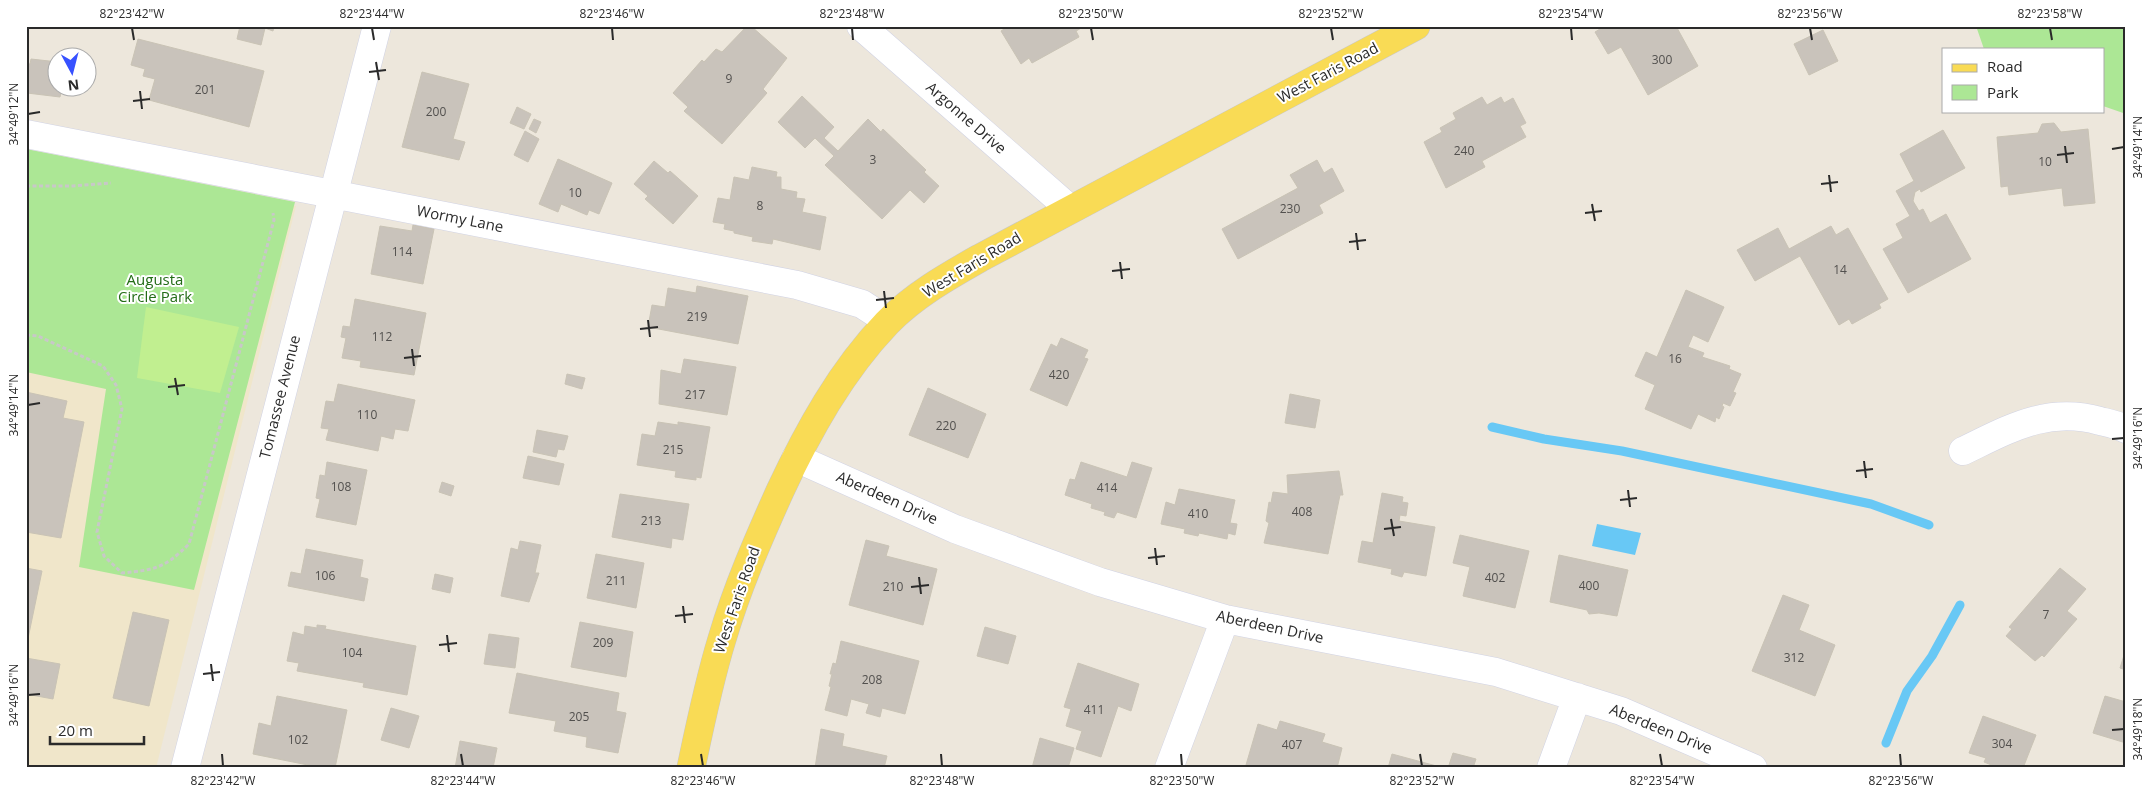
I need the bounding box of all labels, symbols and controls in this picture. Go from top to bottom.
text: 82°23'42"W [100,5,164,22]
text: 82°23'44"W [340,5,404,22]
text: 82°23'46"W [580,5,644,22]
text: 82°23'48"W [820,5,884,22]
text: 82°23'50"W [1059,5,1123,22]
text: 82°23'52"W [1299,5,1363,22]
text: 82°23'54"W [1539,5,1603,22]
text: 82°23'56"W [1778,5,1842,22]
text: 82°23'58"W [2018,5,2082,22]
street label: West Faris Road [1274,37,1381,107]
north arrow [48,48,98,98]
legend [1942,48,2104,112]
house number: 300 [1652,51,1672,68]
text: Road [1987,56,2023,76]
house number: 9 [726,70,733,87]
text: N [67,75,80,96]
street label: Argonne Drive [922,77,1011,158]
house number: 201 [195,81,215,98]
text: Park [1987,82,2018,102]
text: 34°49'12"N [5,83,22,145]
house number: 200 [426,103,446,120]
text: 34°49'14"N [2129,116,2146,178]
house number: 240 [1454,142,1474,159]
house number: 3 [870,151,877,168]
house number: 10 [2038,153,2052,170]
house number: 10 [568,184,582,201]
house number: 8 [757,197,764,214]
street label: Wormy Lane [415,200,505,236]
house number: 230 [1280,200,1300,217]
street label: West Faris Road [919,227,1024,301]
house number: 114 [392,243,412,260]
house number: 14 [1833,261,1847,278]
park label: Augusta Circle Park [118,269,192,306]
house number: 219 [687,308,707,325]
house number: 112 [372,328,392,345]
street label: Tomassee Avenue [254,333,304,461]
house number: 16 [1668,350,1682,367]
house number: 420 [1049,366,1069,383]
text: 34°49'14"N [5,374,22,436]
house number: 217 [685,386,705,403]
house number: 110 [357,406,377,423]
text: 34°49'16"N [2129,407,2146,469]
house number: 220 [936,417,956,434]
house number: 215 [663,441,683,458]
street label: Aberdeen Drive [834,466,941,528]
house number: 108 [331,478,351,495]
house number: 414 [1097,479,1117,496]
house number: 408 [1292,503,1312,520]
house number: 410 [1188,505,1208,522]
house number: 213 [641,512,661,529]
street label: West Faris Road [708,544,764,656]
house number: 106 [315,567,335,584]
house number: 402 [1485,569,1505,586]
house number: 211 [606,572,626,589]
house number: 400 [1579,577,1599,594]
house number: 210 [883,578,903,595]
street label: Aberdeen Drive [1215,605,1326,647]
house number: 7 [2043,606,2050,623]
house number: 209 [593,634,613,651]
house number: 104 [342,644,362,661]
house number: 312 [1784,649,1804,666]
text: 34°49'16"N [5,664,22,726]
house number: 208 [862,671,882,688]
street label: Aberdeen Drive [1607,698,1716,758]
text: 34°49'18"N [2129,698,2146,760]
house number: 411 [1084,701,1104,718]
house number: 205 [569,708,589,725]
scale bar [50,714,144,746]
text: 20 m [58,720,93,740]
house number: 102 [288,731,308,748]
house number: 304 [1992,735,2012,752]
house number: 407 [1282,736,1302,753]
text: 82°23'42"W [191,772,255,789]
text: 82°23'44"W [431,772,495,789]
text: 82°23'46"W [671,772,735,789]
text: 82°23'48"W [910,772,974,789]
text: 82°23'50"W [1150,772,1214,789]
text: 82°23'52"W [1390,772,1454,789]
text: 82°23'54"W [1630,772,1694,789]
text: 82°23'56"W [1869,772,1933,789]

